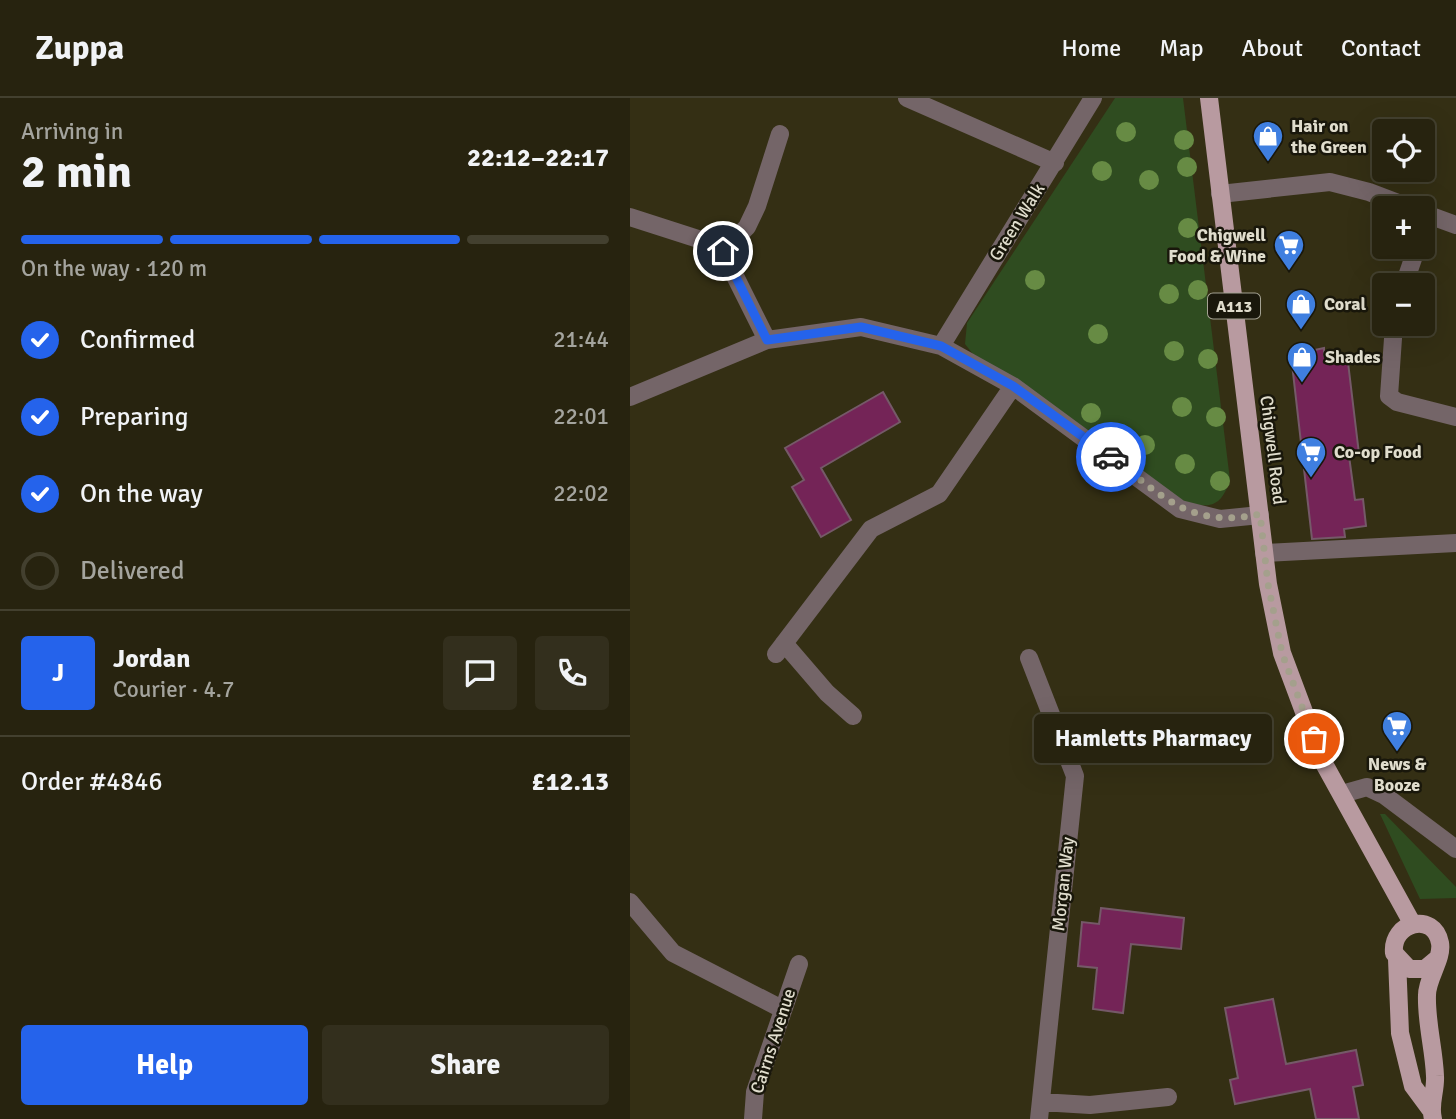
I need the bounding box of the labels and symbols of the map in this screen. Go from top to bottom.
place label: Hair on the Green [1290,115,1367,158]
shop icon: Hair on the Green [1251,119,1285,163]
street label: Green Walk [984,179,1050,265]
pin [693,221,753,281]
place label: Chigwell Food & Wine [1168,224,1266,267]
supermarket icon: Chigwell Food & Wine [1272,228,1306,272]
shop icon: Coral [1284,287,1318,331]
place label: Coral [1324,293,1366,315]
road number: A113 [1208,294,1260,318]
shop icon: Shades [1285,340,1319,384]
place label: Shades [1325,346,1381,368]
street label: Chigwell Road [1255,394,1291,506]
courier [1076,422,1146,492]
supermarket icon: Co-op Food [1294,435,1328,479]
place label: Co-op Food [1334,441,1422,463]
pin [1284,709,1344,769]
supermarket icon: News & Booze [1380,709,1414,753]
callout: Hamletts Pharmacy [1034,714,1272,764]
place label: News & Booze [1368,753,1427,796]
street label: Morgan Way [1047,835,1079,932]
street label: Cairns Avenue [746,986,800,1096]

